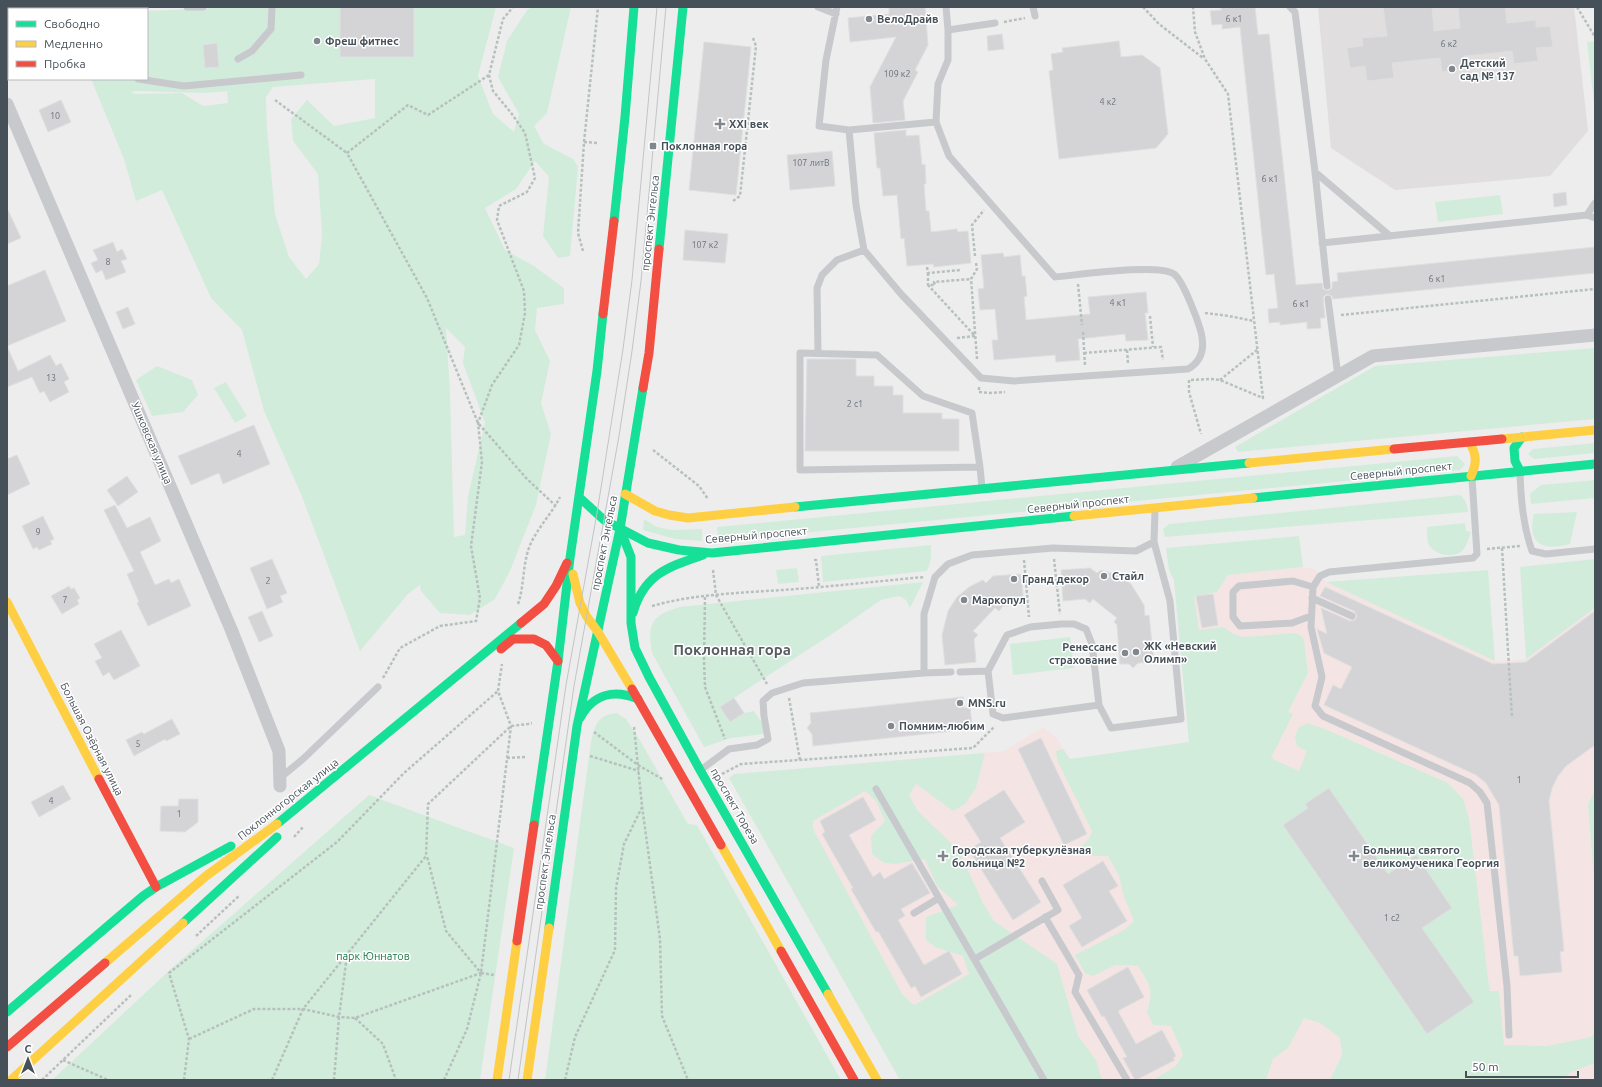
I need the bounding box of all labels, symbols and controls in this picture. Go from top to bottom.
legend [8,8,148,80]
place label: ВелоДрайв [877,13,939,25]
marker: ВелоДрайв [864,14,874,24]
house number: 6 к1 [1226,14,1242,24]
text: Свободно [44,17,100,30]
place label: Фреш фитнес [325,35,399,47]
marker: Фреш фитнес [312,36,322,46]
text: Медленно [44,37,103,50]
house number: 6 к2 [1441,39,1457,49]
text: Пробка [44,57,86,70]
place label: Детский сад № 137 [1460,57,1515,82]
marker: Детский сад № 137 [1447,64,1457,74]
house number: 109 к2 [883,69,911,79]
house number: 4 к2 [1100,97,1116,107]
house number: 10 [50,111,60,121]
marker: XXI век [714,118,726,130]
place label: XXI век [729,118,770,130]
place label: Поклонная гора [661,140,747,152]
marker: Поклонная гора [648,141,658,151]
house number: 107 литВ [792,158,830,168]
street label: проспект Энгельса [639,174,661,272]
house number: 6 к1 [1262,174,1278,184]
house number: 107 к2 [691,240,719,250]
house number: 8 [105,257,111,267]
house number: 6 к1 [1429,274,1445,284]
house number: 4 к1 [1110,298,1126,308]
house number: 6 к1 [1293,299,1309,309]
house number: 13 [46,373,56,383]
house number: 2 с1 [847,399,863,409]
street label: Ушковская улица [129,400,175,486]
house number: 4 [236,449,242,459]
street label: Северный проспект [1350,460,1453,482]
street label: Северный проспект [1027,493,1130,515]
street label: проспект Энгельса [589,495,619,591]
street label: Северный проспект [705,525,808,545]
house number: 9 [35,527,41,537]
place label: Стайл [1112,570,1144,582]
marker: Стайл [1099,571,1109,581]
place label: Гранд декор [1022,573,1090,585]
marker: Гранд декор [1009,574,1019,584]
house number: 2 [265,576,271,586]
place label: Маркопул [972,594,1026,606]
house number: 7 [62,595,68,605]
marker: Маркопул [959,595,969,605]
place label: ЖК «Невский Олимп» [1144,640,1217,665]
district label: Поклонная гора [673,641,791,658]
place label: Ренессанс страхование [1049,641,1118,666]
marker: ЖК «Невский Олимп» [1131,647,1141,657]
marker: Ренессанс страхование [1120,648,1130,658]
street label: Большая Озёрная улица [58,680,126,798]
place label: MNS.ru [968,697,1006,709]
marker: MNS.ru [955,698,965,708]
place label: Помним-любим [899,720,985,732]
marker: Помним-любим [886,721,896,731]
house number: 5 [135,739,141,749]
street label: Поклонногорская улица [235,756,341,842]
street label: проспект Тореза [708,766,762,846]
house number: 1 [1516,775,1522,785]
house number: 4 [48,796,54,806]
house number: 1 [176,809,182,819]
street label: проспект Энгельса [532,813,558,911]
place label: Городская туберкулёзная больница №2 [952,844,1091,869]
place label: Больница святого великомученика Георгия [1363,844,1499,869]
marker: Городская туберкулёзная больница №2 [937,850,949,862]
marker: Больница святого великомученика Георгия [1348,850,1360,862]
house number: 1 с2 [1384,913,1400,923]
park label: парк Юннатов [336,950,410,962]
north arrow [8,1039,48,1079]
text: С [24,1043,32,1055]
scale bar [1466,1053,1578,1079]
text: 50 m [1472,1060,1499,1073]

